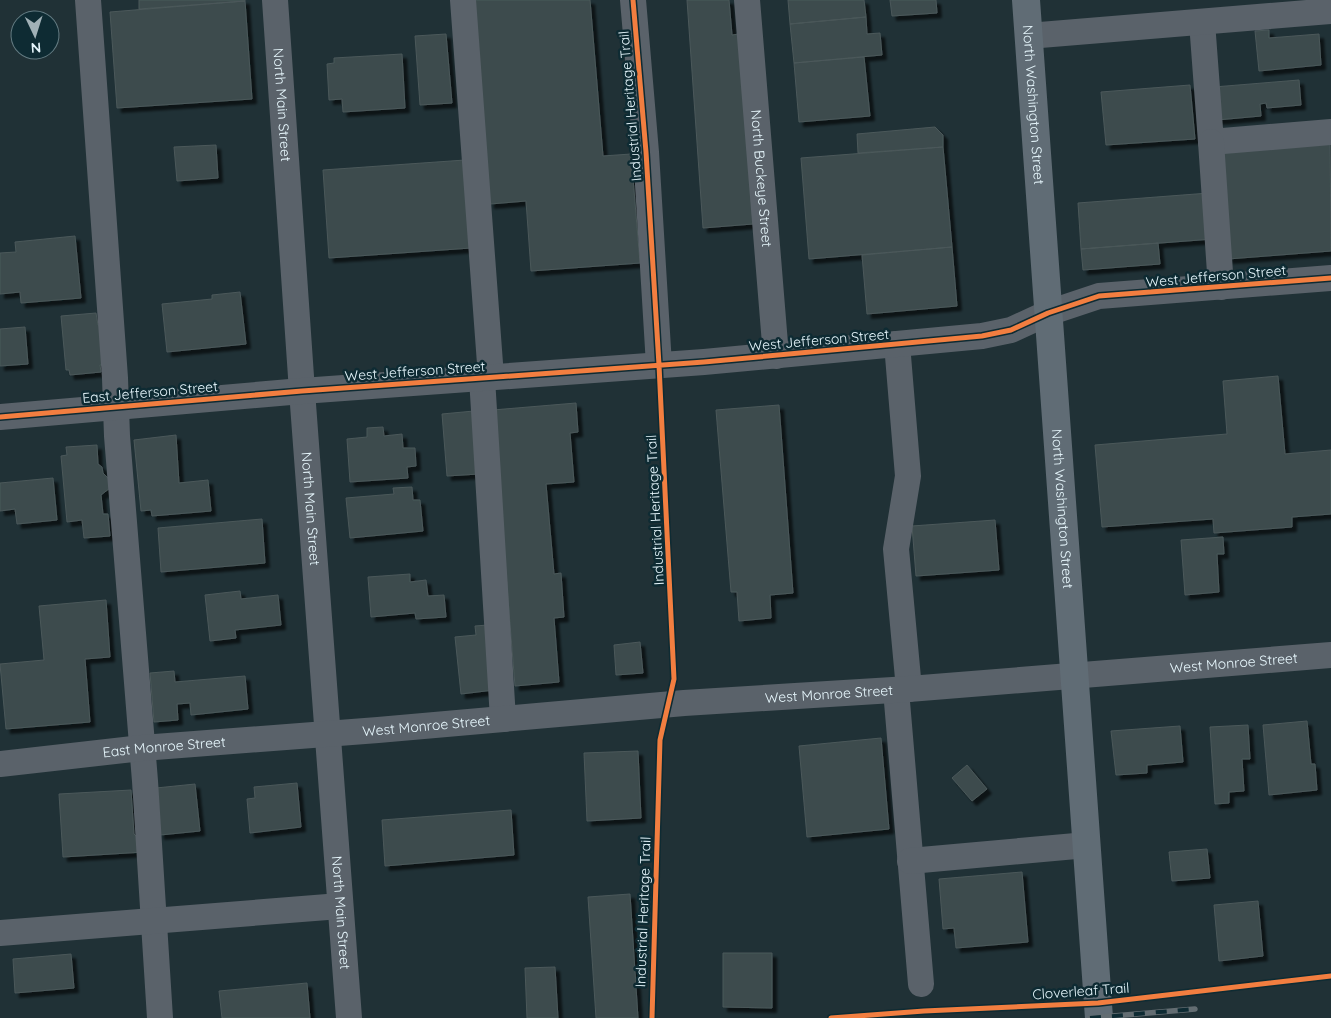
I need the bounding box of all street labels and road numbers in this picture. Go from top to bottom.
street label: North Washington Street [1019,24,1048,186]
street label: Industrial Heritage Trail [614,30,646,182]
street label: North Main Street [269,47,295,162]
street label: North Buckeye Street [747,109,776,248]
street label: West Jefferson Street [1145,261,1287,291]
street label: West Jefferson Street [748,325,890,355]
street label: West Jefferson Street [344,357,486,385]
street label: East Jefferson Street [81,377,219,407]
street label: North Washington Street [1048,428,1077,590]
street label: Industrial Heritage Trail [642,434,668,586]
street label: North Main Street [298,451,324,566]
street label: West Monroe Street [1169,649,1299,677]
street label: West Monroe Street [764,681,894,707]
street label: West Monroe Street [362,711,491,740]
street label: East Monroe Street [102,733,226,761]
street label: Industrial Heritage Trail [631,836,655,988]
street label: North Main Street [328,855,354,970]
street label: Cloverleaf Trail [1032,979,1130,1003]

